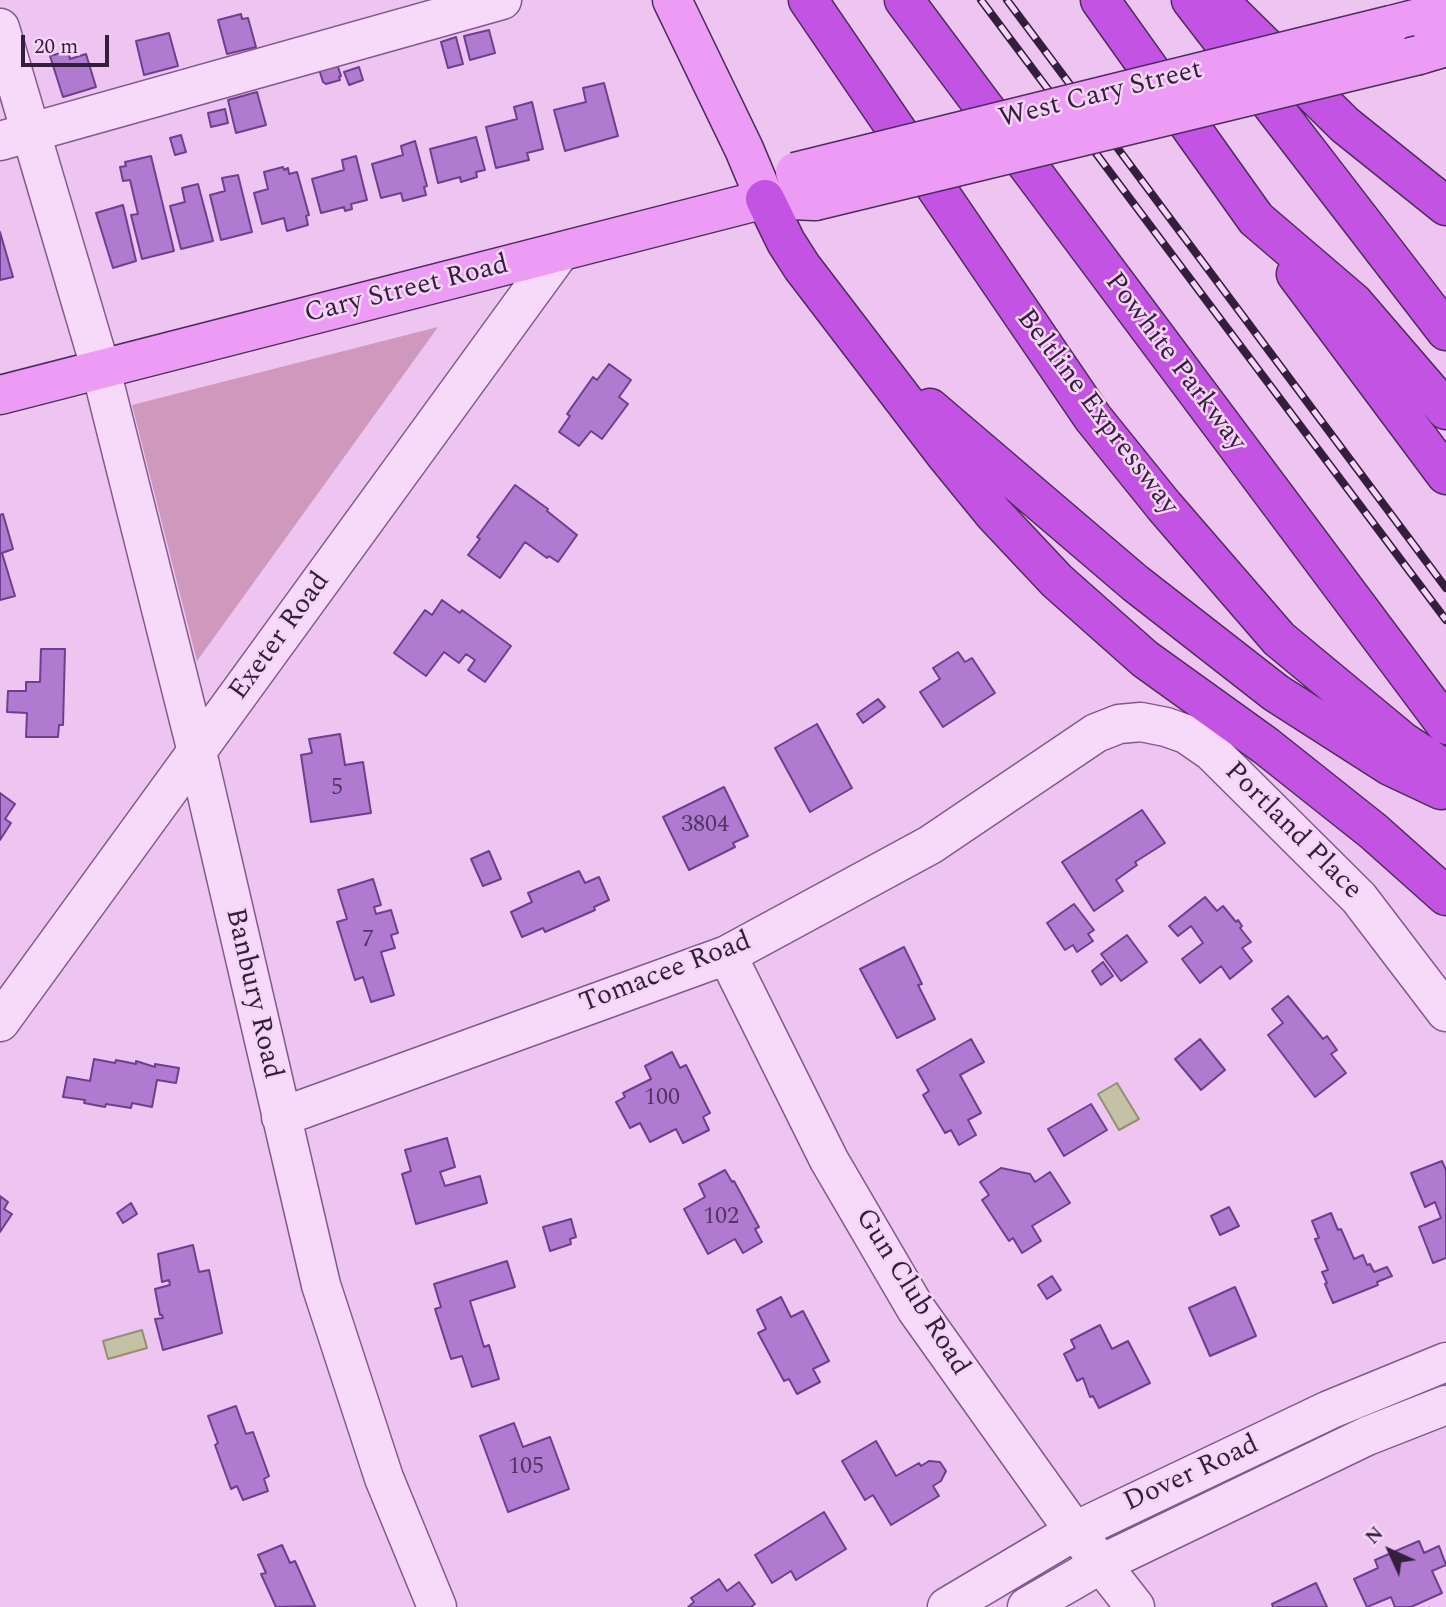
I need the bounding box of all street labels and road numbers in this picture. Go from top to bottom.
street label: West Cary Street [996,55,1206,137]
street label: Cary Street Road [301,249,513,333]
street label: Powhite Parkway [1096,267,1252,459]
street label: Beltline Expressway [1008,303,1184,523]
street label: Exeter Road [223,566,339,708]
street label: Portland Place [1216,756,1368,908]
street label: Banbury Road [216,905,288,1083]
street label: Tomacee Road [576,926,756,1022]
street label: Gun Club Road [846,1203,976,1383]
street label: Dover Road [1119,1429,1265,1521]

